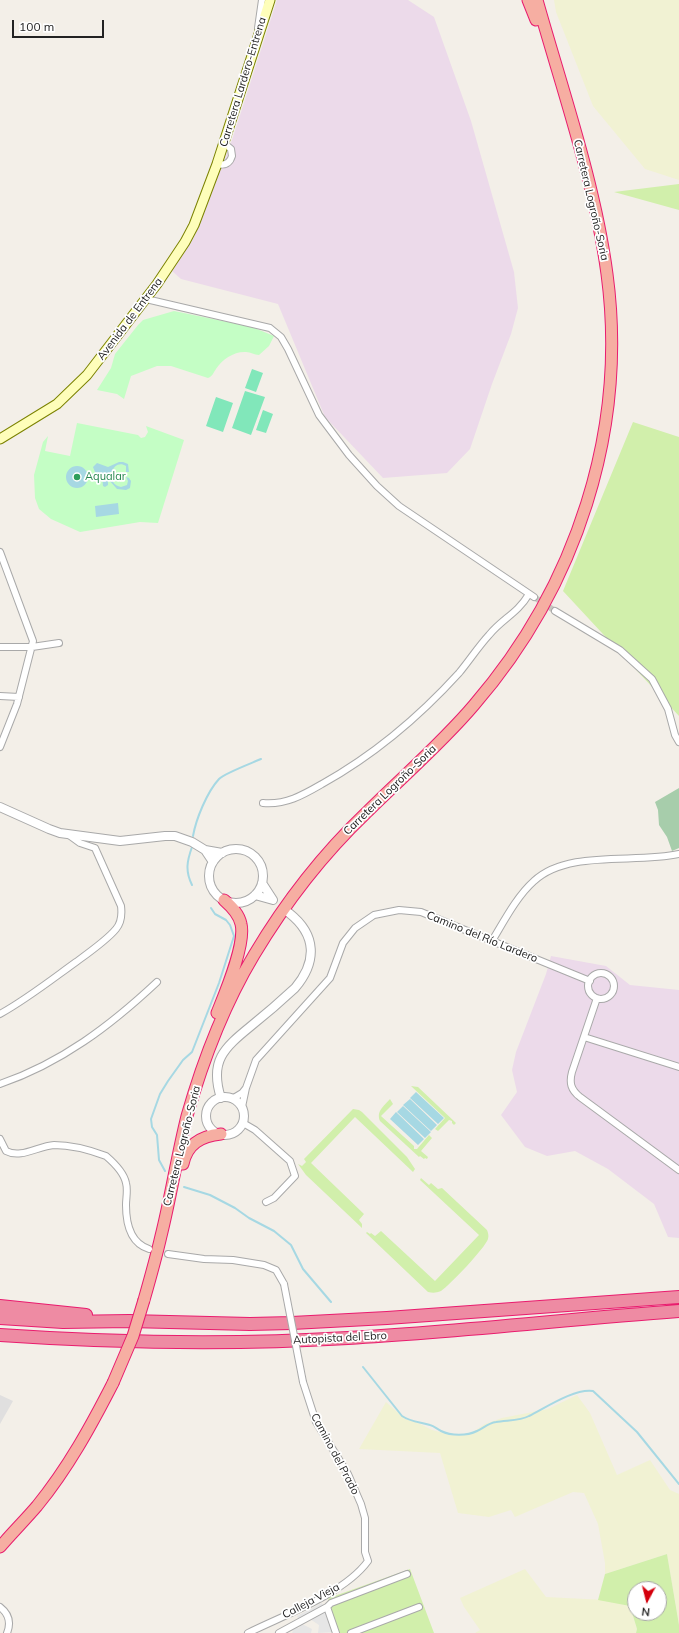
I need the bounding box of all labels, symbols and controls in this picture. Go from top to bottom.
scale bar [14,12,106,38]
street label: Carretera Lardero-Entrena [217,16,269,148]
text: 100 m [19,19,54,34]
street label: Carretera Logroño-Soria [571,138,611,262]
street label: Avenida de Entrena [95,275,165,363]
place label: Aqualar [85,470,126,484]
marker: Aqualar [72,472,82,482]
street label: Carretera Logroño-Soria [341,742,439,838]
street label: Camino del Río Lardero [425,909,539,965]
street label: Carretera Logroño-Soria [161,1084,203,1208]
street label: Autopista del Ebro [293,1329,387,1347]
street label: Camino del Prado [308,1411,362,1497]
street label: Calleja Vieja [280,1580,342,1622]
north arrow [627,1581,667,1621]
text: N [641,1604,651,1619]

